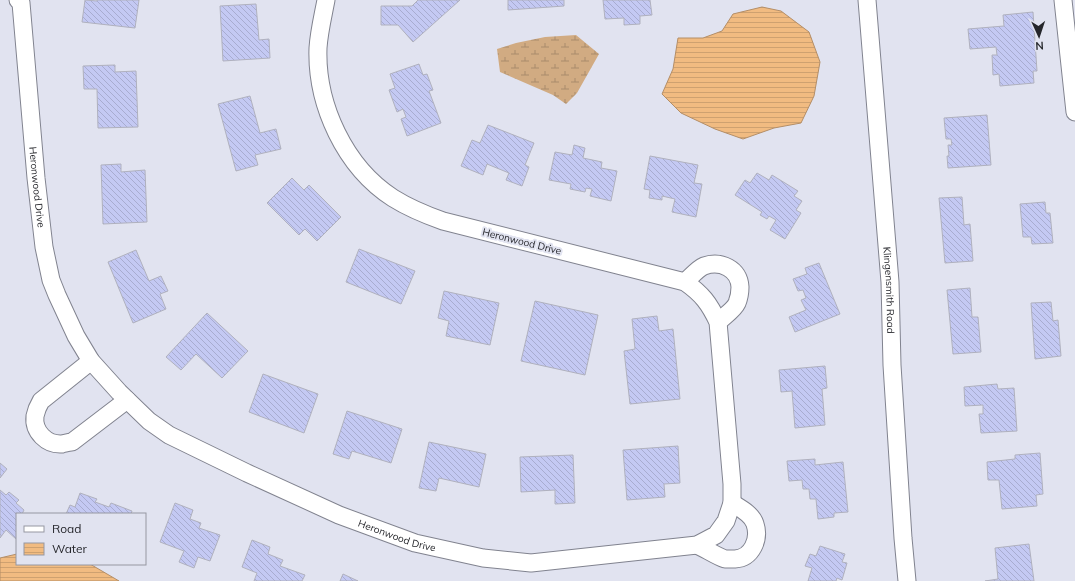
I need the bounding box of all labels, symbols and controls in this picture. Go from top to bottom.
north arrow [1019,16,1059,56]
text: N [1035,39,1044,53]
street label: Heronwood Drive [26,146,48,228]
street label: Heronwood Drive [481,225,563,258]
street label: Klingensmith Road [880,246,897,334]
legend [16,513,146,565]
street label: Heronwood Drive [356,517,437,554]
text: Road [52,521,81,536]
text: Water [52,541,88,556]

